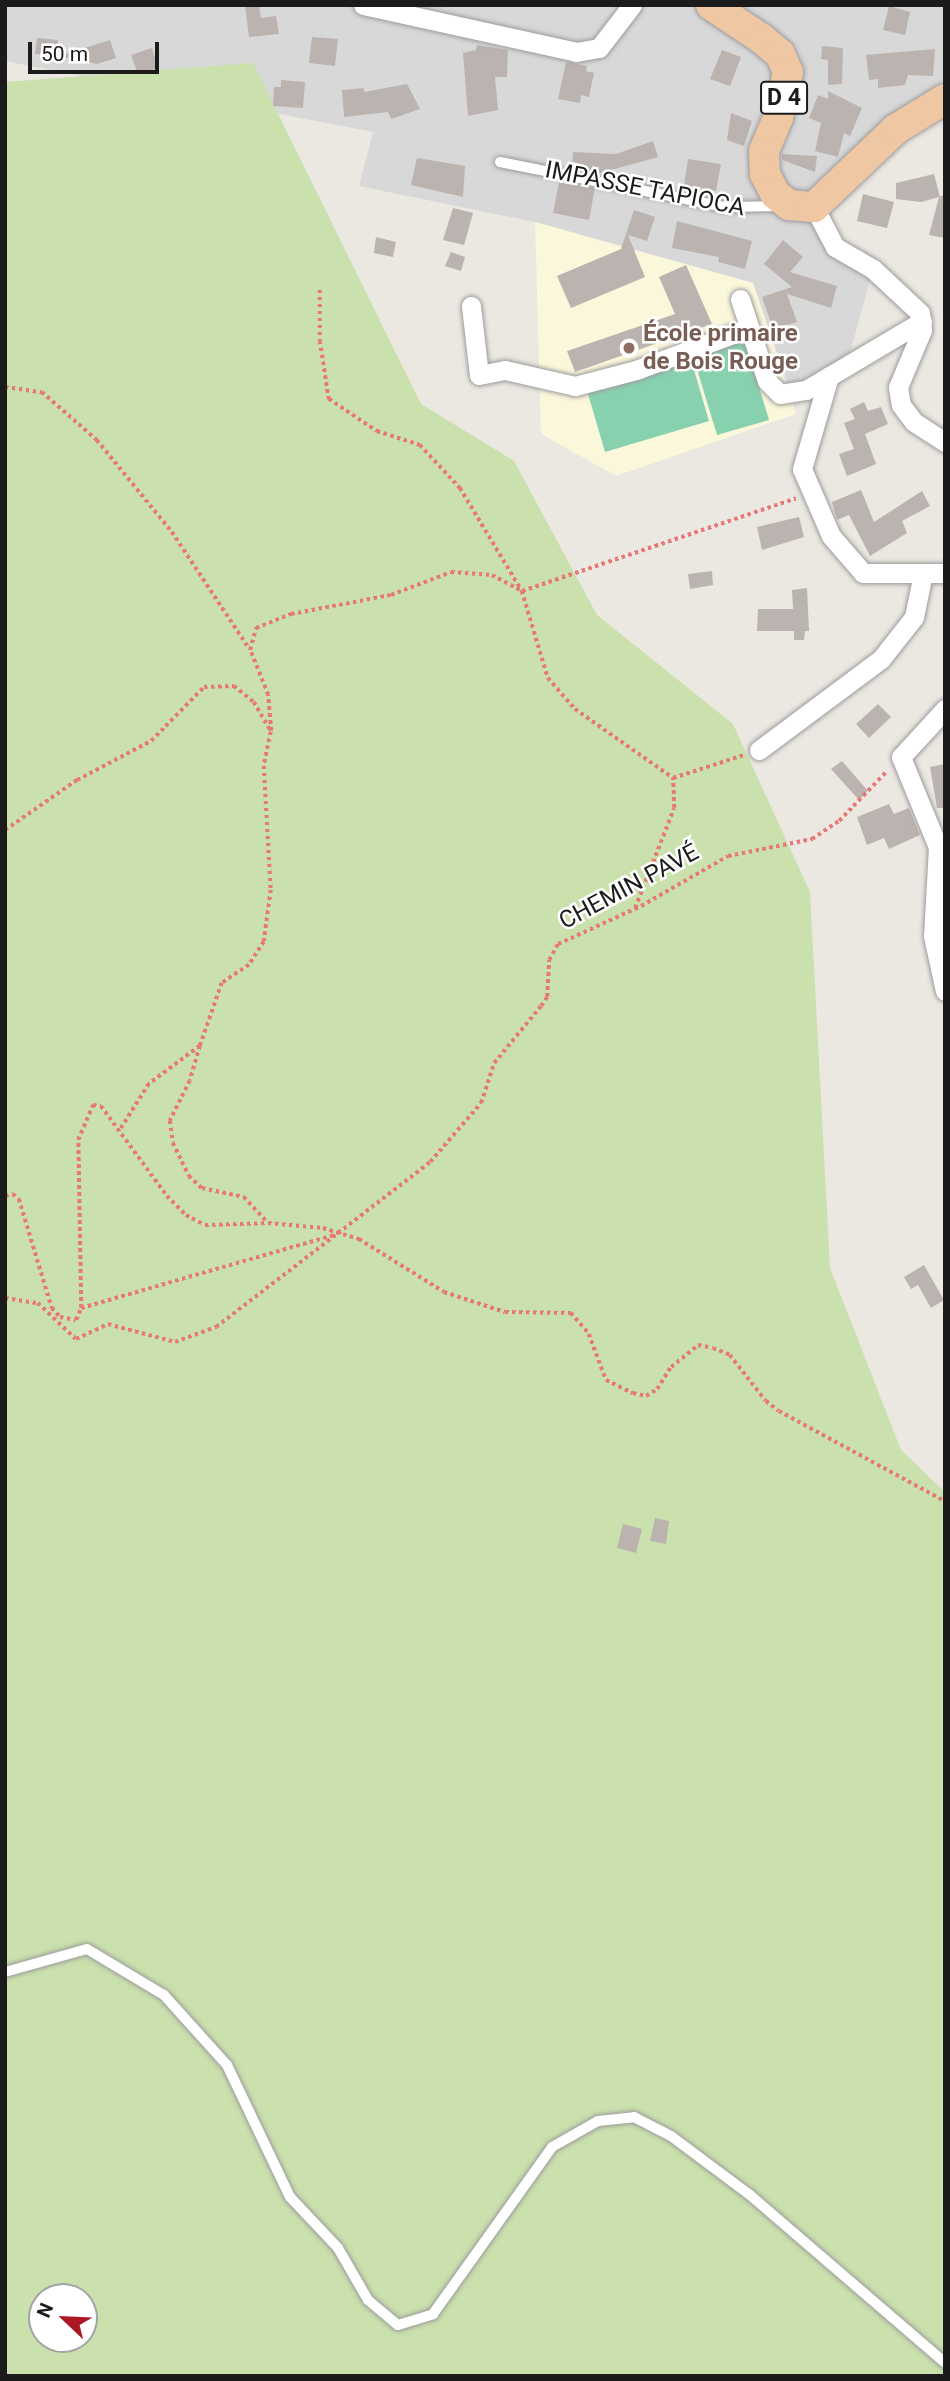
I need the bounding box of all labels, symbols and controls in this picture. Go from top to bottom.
scale bar [32,28,163,72]
text: 50 m [41,42,88,66]
road number: D 4 [760,78,808,118]
street label: IMPASSE TAPIOCA [542,155,748,223]
place label: École primaire de Bois Rouge [643,320,798,376]
marker: École primaire de Bois Rouge [621,340,637,356]
street label: CHEMIN PAVÉ [554,838,704,936]
north arrow [28,2283,98,2353]
text: N [32,2300,58,2321]

